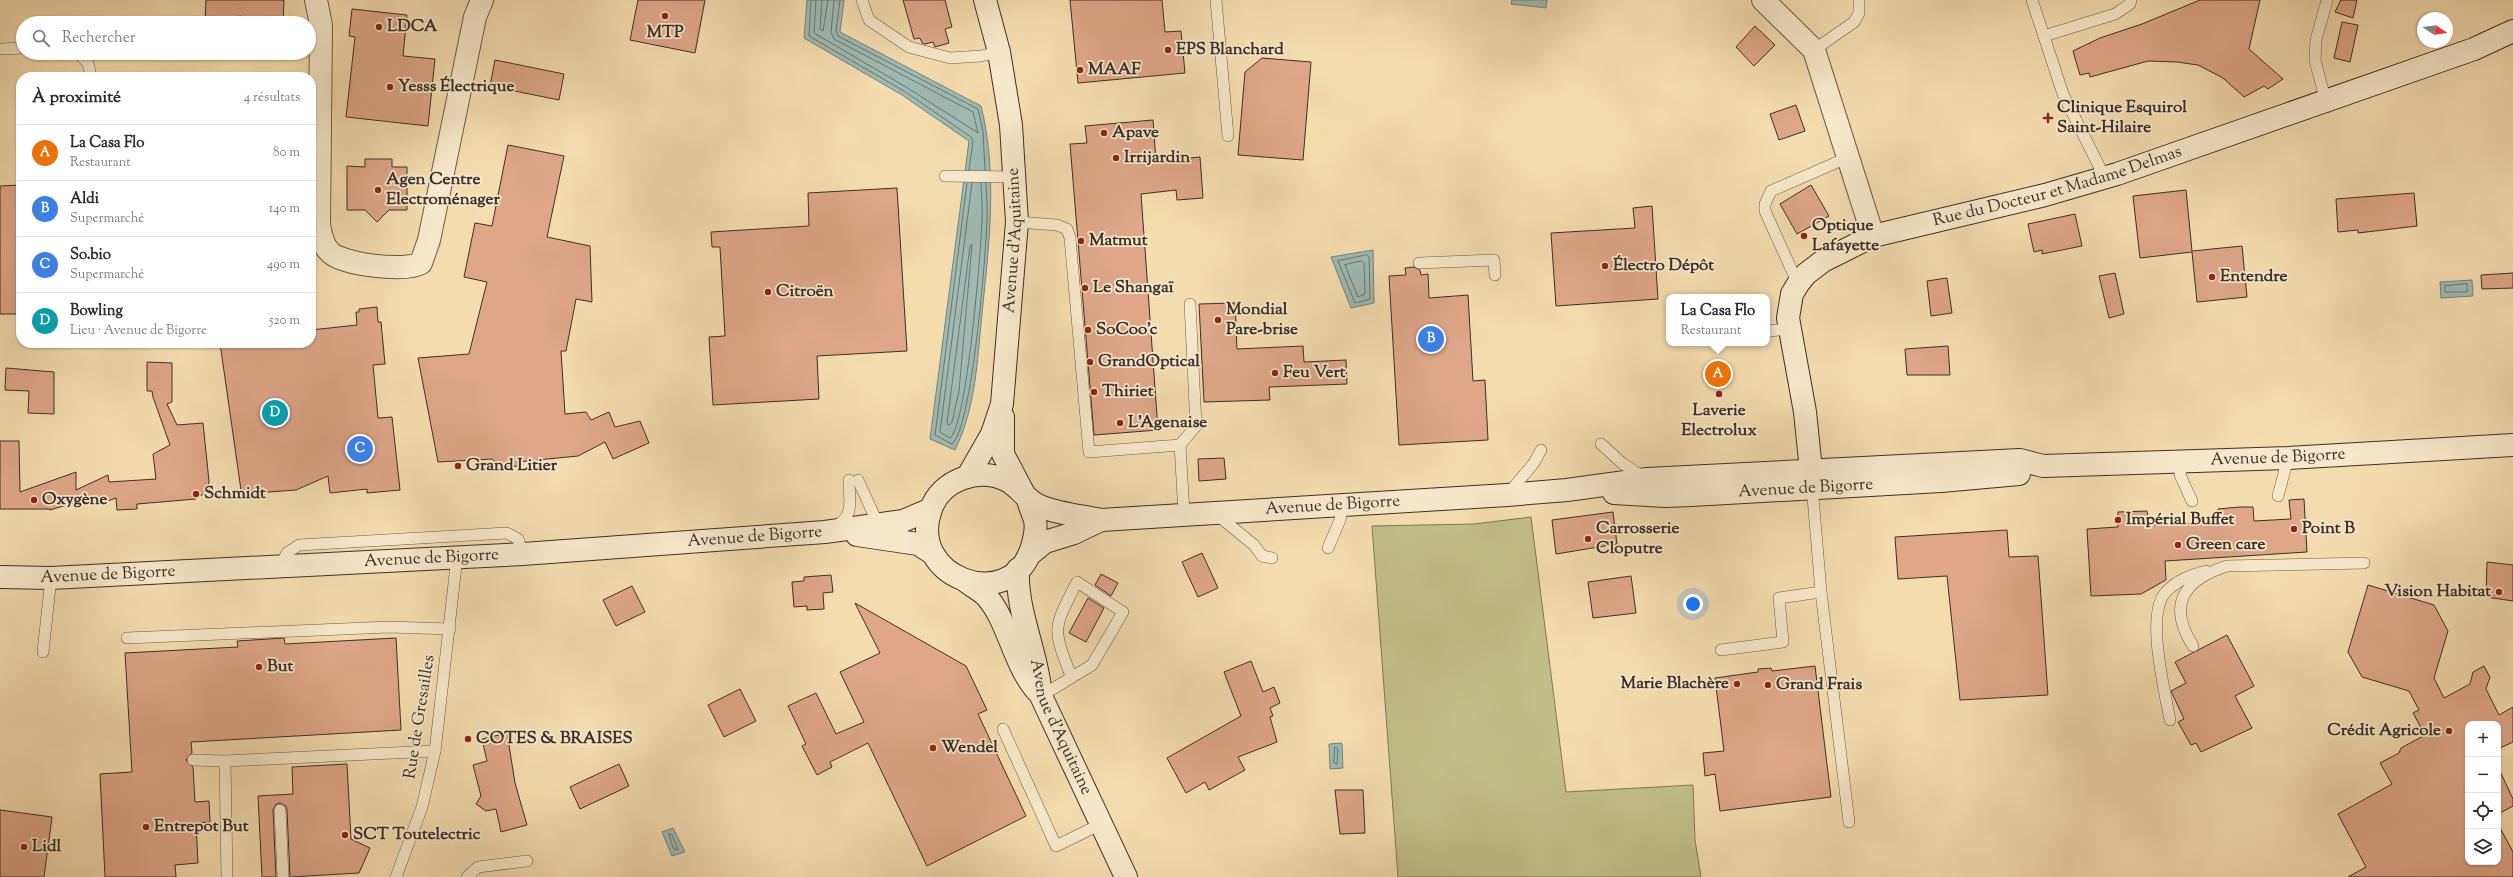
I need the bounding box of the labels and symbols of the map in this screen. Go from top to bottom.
marker: MTP [660,11,670,21]
north arrow [2417,12,2453,48]
place label: LDCA [387,15,438,39]
place label: MTP [646,21,684,45]
marker: LDCA [374,22,384,32]
place label: EPS Blanchard [1176,38,1284,62]
marker: EPS Blanchard [1163,45,1173,55]
place label: MAAF [1088,58,1141,82]
marker: MAAF [1075,65,1085,75]
place label: Yesss Électrique [398,75,514,99]
marker: Yesss Électrique [385,82,395,92]
place label: Clinique Esquirol Saint-Hilaire [2057,96,2187,140]
marker: Clinique Esquirol Saint-Hilaire [2042,112,2054,124]
place label: Apave [1112,121,1159,145]
marker: Apave [1099,128,1109,138]
street label: Rue du Docteur et Madame Delmas [1931,140,2186,233]
place label: Irrijardin [1124,146,1191,170]
marker: Irrijardin [1111,153,1121,163]
street label: Avenue d'Aquitaine [998,167,1029,314]
place label: Agen Centre Electroménager [386,168,500,212]
marker: Agen Centre Electroménager [373,185,383,195]
place label: Optique Lafayette [1812,214,1879,258]
place label: Matmut [1089,229,1148,253]
marker: Optique Lafayette [1799,231,1809,241]
marker: Matmut [1076,236,1086,246]
place label: Électro Dépôt [1613,254,1714,278]
marker: Électro Dépôt [1600,261,1610,271]
place label: Entendre [2220,265,2288,289]
marker: Entendre [2207,272,2217,282]
place label: Le Shangaï [1093,276,1174,300]
place label: Citroën [776,280,835,304]
marker: Le Shangaï [1080,283,1090,293]
marker: Citroën [763,287,773,297]
place label: Mondial Pare-brise [1226,298,1298,342]
marker: Mondial Pare-brise [1213,315,1223,325]
place label: SoCoo'c [1096,318,1158,342]
pin: B [1418,324,1444,354]
marker: SoCoo'c [1083,325,1093,335]
place label: GrandOptical [1098,350,1200,374]
marker: GrandOptical [1085,357,1095,367]
pin: A [1705,359,1731,389]
place label: Feu Vert [1283,361,1346,385]
marker: Feu Vert [1270,368,1280,378]
place label: Thiriet [1102,380,1154,404]
marker: Thiriet [1089,387,1099,397]
marker: Laverie Electrolux [1714,389,1724,399]
pin: D [262,398,288,428]
place label: Laverie Electrolux [1681,399,1757,443]
place label: L'Agenaise [1128,411,1207,435]
marker: L'Agenaise [1115,418,1125,428]
pin: C [347,434,373,464]
street label: Avenue de Bigorre [2210,443,2346,473]
place label: Grand Litier [466,454,558,478]
marker: Grand Litier [453,461,463,471]
street label: Avenue de Bigorre [1738,473,1874,504]
place label: Schmidt [204,482,266,506]
place label: Oxygène [42,488,107,512]
marker: Schmidt [191,489,201,499]
street label: Avenue de Bigorre [1265,490,1401,522]
marker: Oxygène [29,495,39,505]
place label: Impérial Buffet [2126,508,2235,532]
marker: Impérial Buffet [2113,515,2123,525]
place label: Carrosserie Cloputre [1596,517,1680,561]
place label: Point B [2302,517,2355,541]
street label: Avenue de Bigorre [686,520,823,554]
marker: Point B [2289,524,2299,534]
place label: Green care [2186,533,2265,557]
marker: Carrosserie Cloputre [1583,534,1593,544]
marker: Green care [2173,540,2183,550]
street label: Avenue de Bigorre [363,543,500,574]
street label: Avenue de Bigorre [40,560,176,590]
place label: Vision Habitat [2385,580,2491,604]
marker: Vision Habitat [2494,587,2504,597]
your location [1683,594,1703,614]
street label: Rue de Gresailles [398,653,442,781]
place label: But [267,655,294,679]
street label: Avenue d'Aquitaine [1023,657,1098,799]
marker: But [254,662,264,672]
place label: Marie Blachère [1621,672,1729,696]
place label: Grand Frais [1776,673,1862,697]
marker: Marie Blachère [1732,679,1742,689]
marker: Grand Frais [1763,680,1773,690]
place label: Crédit Agricole [2327,719,2441,743]
marker: Crédit Agricole [2444,726,2454,736]
place label: COTES & BRAISES [476,727,633,751]
marker: COTES & BRAISES [463,734,473,744]
place label: Wendel [941,736,998,760]
marker: Wendel [928,743,938,753]
place label: Entrepot But [154,815,249,839]
marker: Entrepot But [141,822,151,832]
place label: SCT Toutelectric [353,823,481,847]
marker: SCT Toutelectric [340,830,350,840]
place label: Lidl [32,835,62,859]
marker: Lidl [19,842,29,852]

